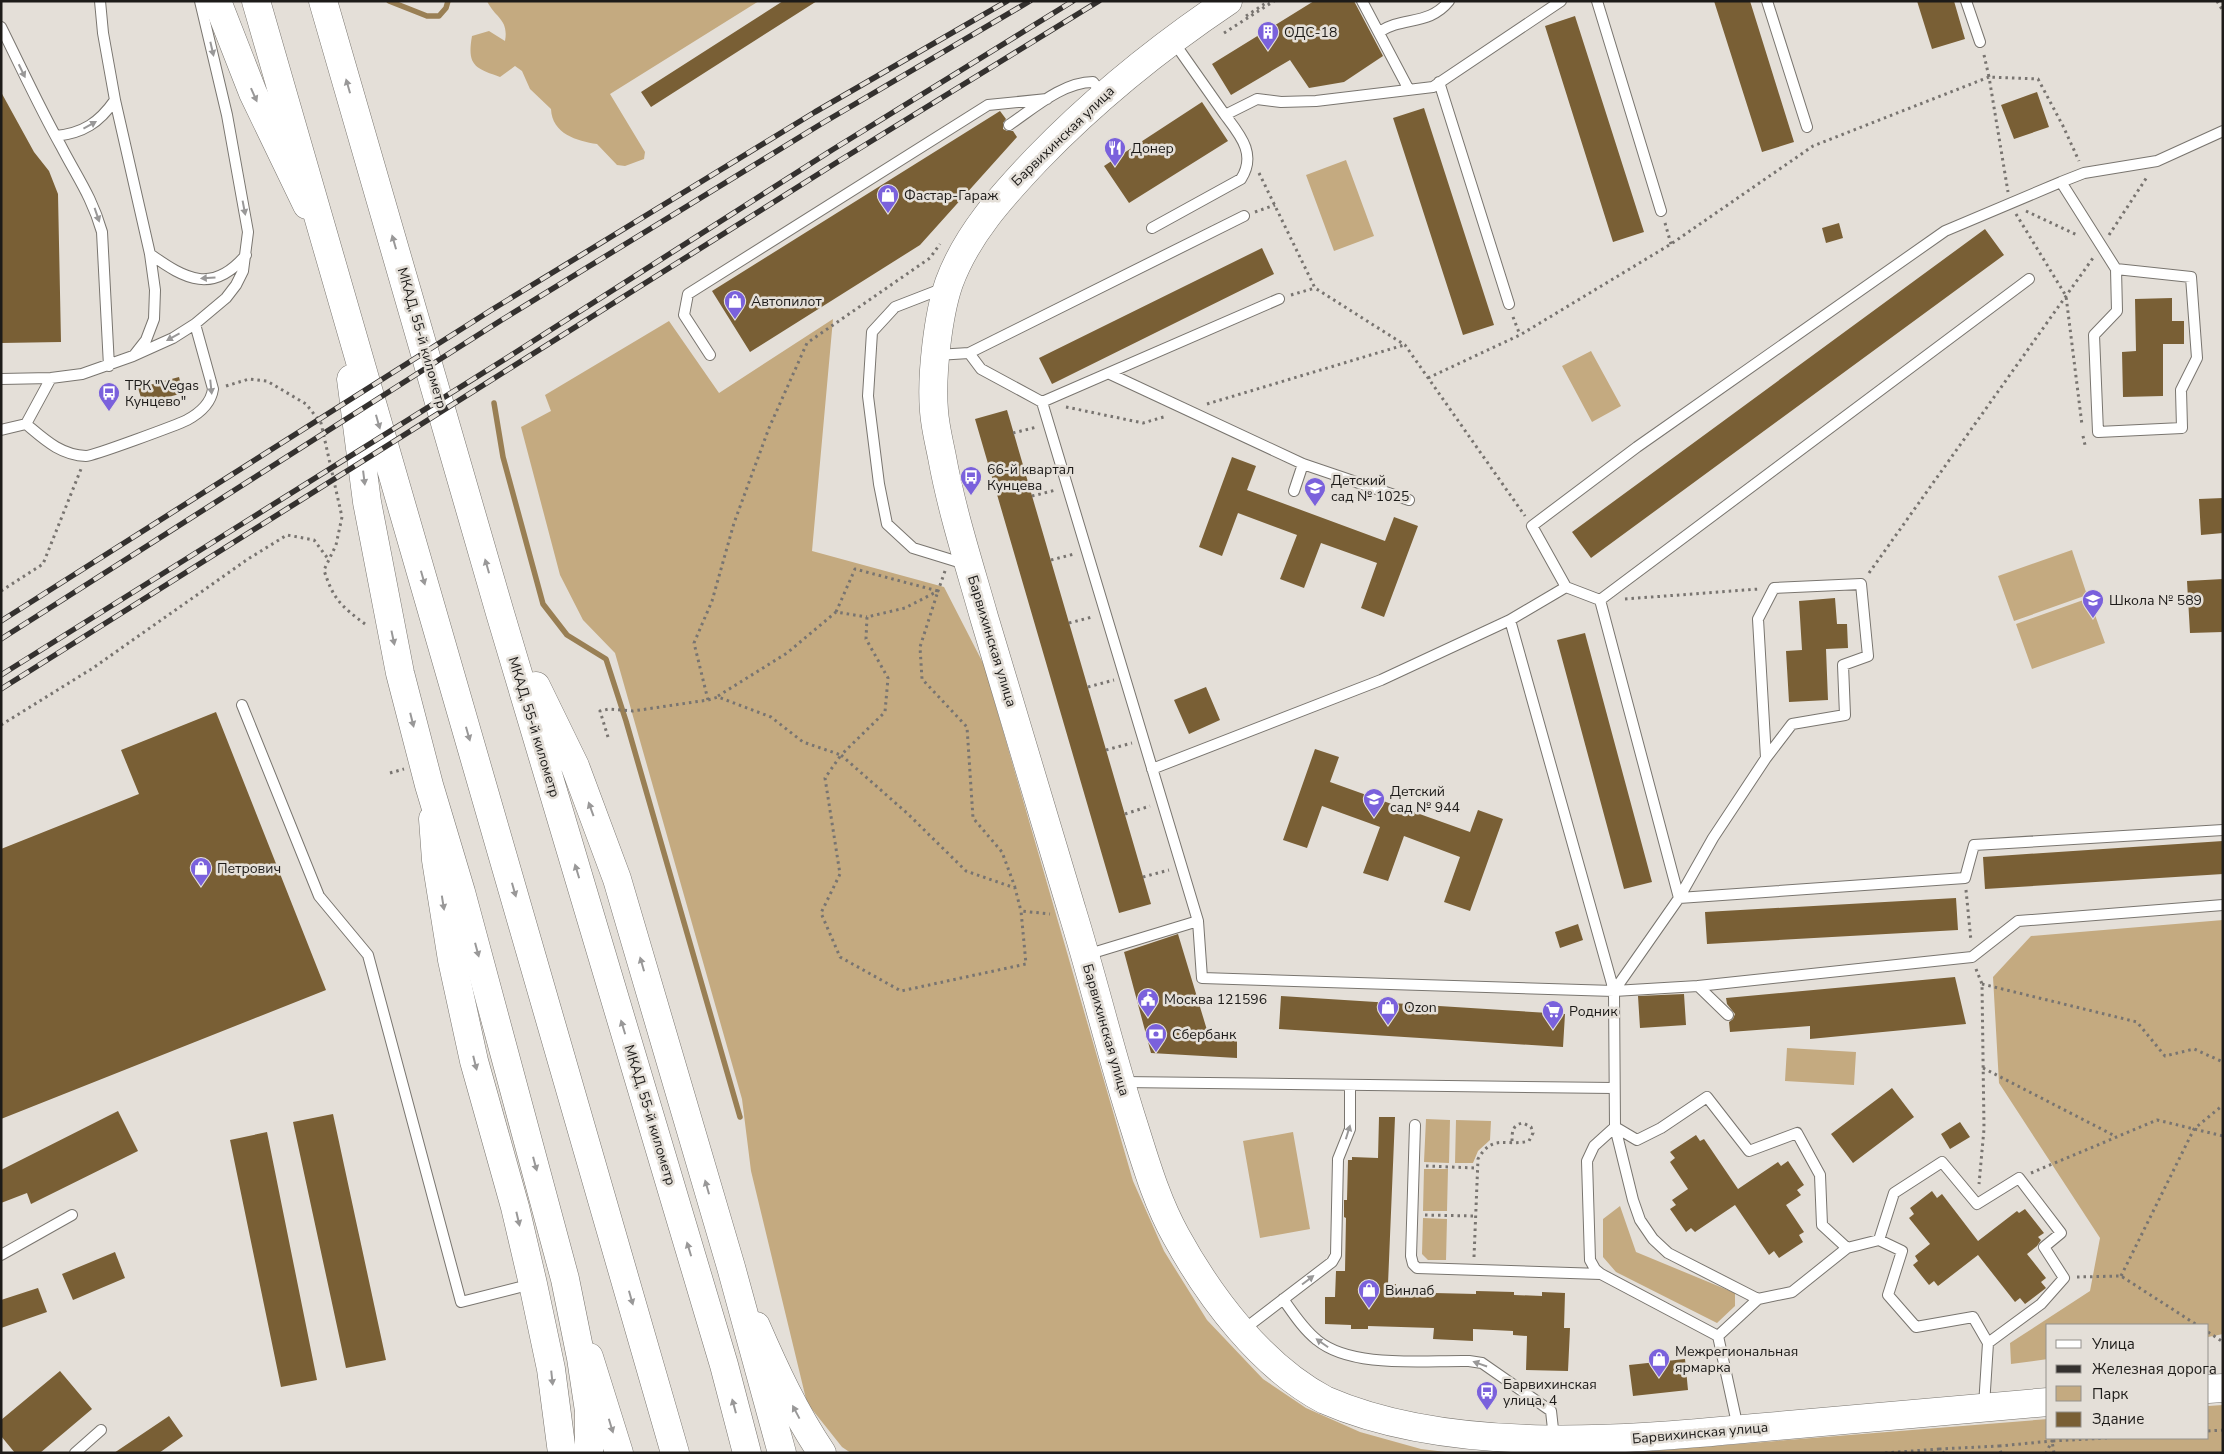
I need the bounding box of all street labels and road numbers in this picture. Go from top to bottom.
street label: Барвихинская улица [1007,82,1119,190]
street label: МКАД, 55-й километр [393,265,451,411]
street label: Барвихинская улица [963,573,1021,709]
street label: МКАД, 55-й километр [504,654,564,800]
street label: Барвихинская улица [1078,962,1134,1098]
street label: МКАД, 55-й километр [620,1042,680,1188]
street label: Барвихинская улица [1631,1418,1769,1448]

